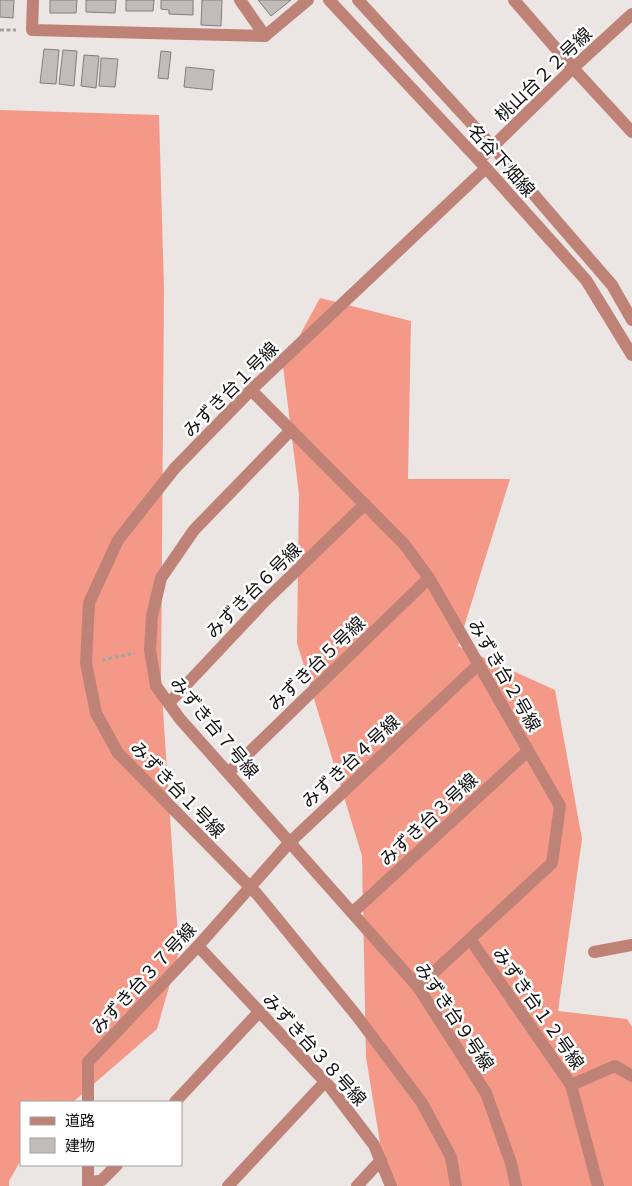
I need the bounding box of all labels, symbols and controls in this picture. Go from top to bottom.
street label: 桃山台２２号線 [490,22,596,126]
street label: 名谷下畑線 [464,119,540,201]
street label: みずき台１号線 [178,337,282,441]
street label: みずき台６号線 [201,538,305,642]
street label: みずき台５号線 [263,611,369,715]
street label: みずき台２号線 [464,615,546,735]
street label: みずき台７号線 [166,672,264,782]
street label: みずき台４号線 [296,710,404,812]
street label: みずき台１号線 [126,736,230,842]
street label: みずき台３号線 [374,768,482,870]
street label: みずき台３７号線 [86,918,200,1038]
street label: みずき台１２号線 [489,943,589,1073]
street label: みずき台９号線 [411,958,499,1074]
street label: みずき台３８号線 [259,988,371,1110]
legend [20,1101,182,1166]
text: 道路 [65,1111,95,1129]
text: 建物 [65,1136,95,1154]

